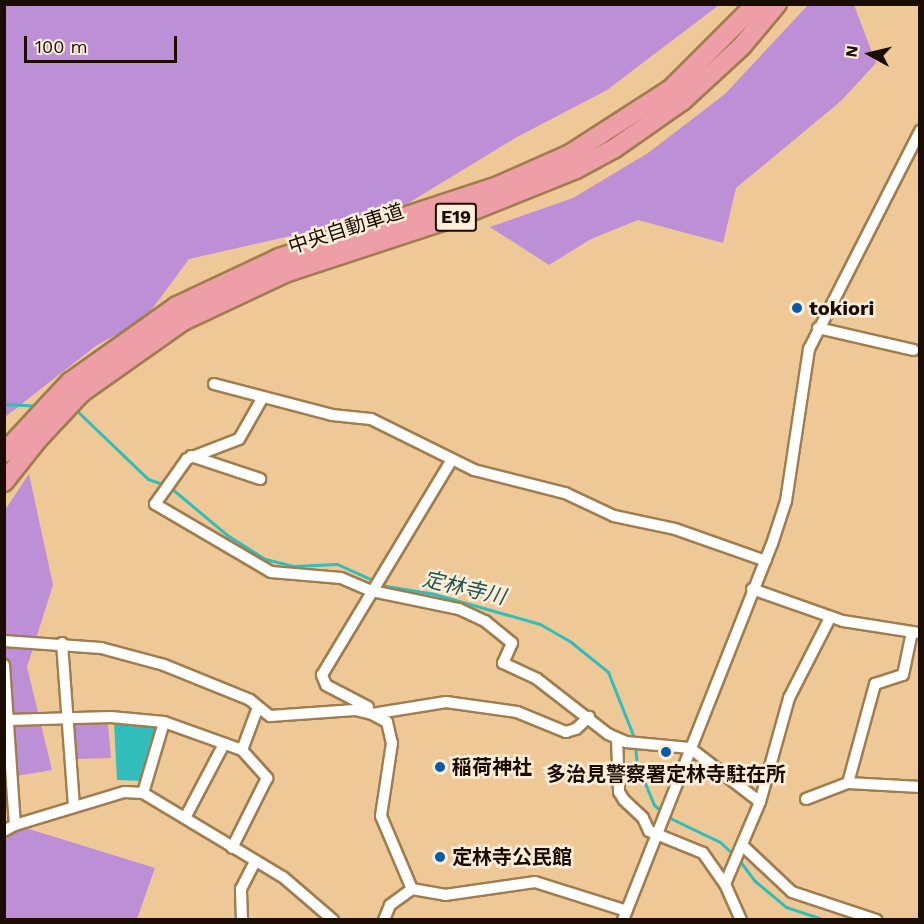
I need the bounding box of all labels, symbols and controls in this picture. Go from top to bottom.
scale bar [27,24,180,62]
north arrow [840,24,900,84]
text: 100 m [35,36,88,57]
text: N [841,44,862,59]
street label: 中央自動車道 [285,199,407,259]
road number: E19 [434,202,478,232]
place label: tokiori [809,296,874,320]
marker: tokiori [790,301,804,315]
water label: 定林寺川 [420,566,508,610]
marker: 多治見警察署定林寺駐在所 [659,745,673,759]
place label: 稲荷神社 [452,755,532,779]
marker: 稲荷神社 [433,760,447,774]
place label: 多治見警察署定林寺駐在所 [546,762,786,786]
place label: 定林寺公民館 [452,845,572,869]
marker: 定林寺公民館 [433,850,447,864]

